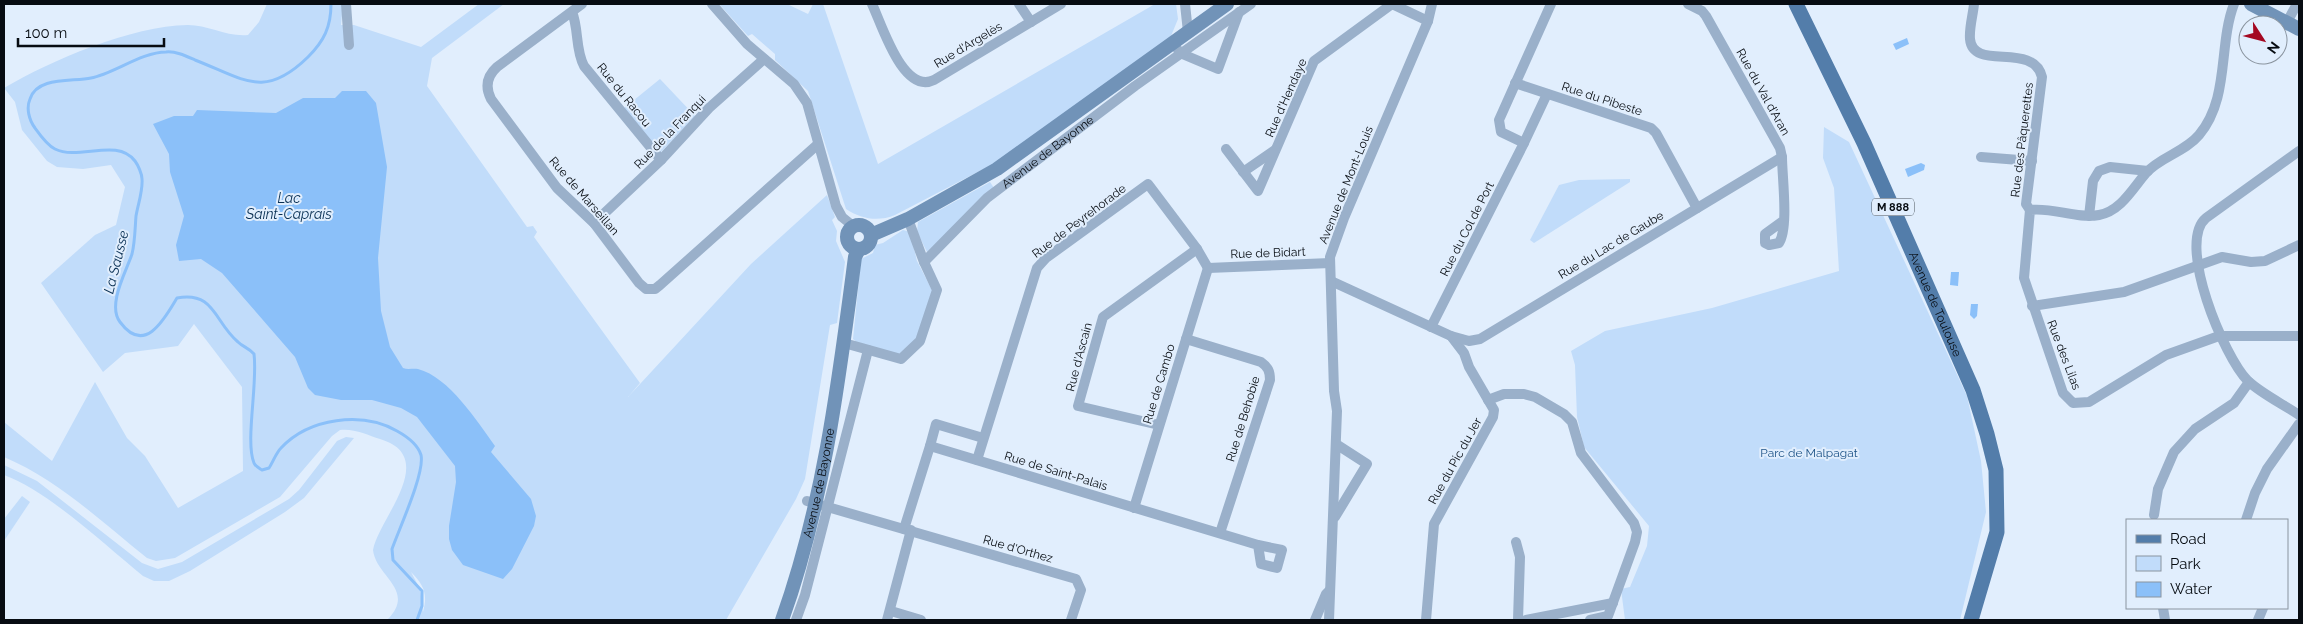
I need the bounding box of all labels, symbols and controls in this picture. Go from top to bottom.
scale bar [18,15,164,47]
north arrow [2238,15,2288,65]
street label: Rue d'Argelès [932,19,1005,71]
text: 100 m [25,24,67,42]
text: N [2264,39,2283,57]
street label: Rue du Val d'Aran [1733,46,1793,138]
street label: Rue d'Hendaye [1262,56,1310,140]
street label: Rue du Racou [594,60,654,130]
street label: Rue du Pibeste [1560,79,1644,119]
street label: Rue des Pâquerettes [2008,82,2036,198]
street label: Rue de la Franqui [631,92,709,172]
street label: Avenue de Bayonne [999,113,1096,191]
street label: Avenue de Mont-Louis [1316,124,1376,246]
street label: Rue de Marseillan [546,154,622,238]
street label: Rue du Col de Port [1437,179,1497,279]
street label: Rue de Peyrehorade [1029,181,1129,261]
water label: Lac Saint-Caprais [245,190,332,222]
road number: M 888 [1872,198,1914,216]
street label: Rue du Lac de Gaube [1556,208,1666,282]
water label: La Sausse [100,228,132,295]
street label: Rue de Bidart [1230,245,1306,261]
street label: Avenue de Toulouse [1906,250,1964,359]
street label: Rue des Lilas [2044,318,2084,392]
street label: Rue d'Ascain [1063,321,1095,393]
street label: Rue de Cambo [1140,342,1178,426]
street label: Rue de Behobie [1223,375,1263,463]
street label: Rue du Pic du Jer [1425,415,1485,507]
street label: Avenue de Bayonne [800,427,837,539]
park label: Parc de Malpagat [1760,446,1858,460]
street label: Rue de Saint-Palais [1003,449,1109,493]
legend [2126,519,2288,609]
text: Road [2170,530,2206,548]
street label: Rue d'Orthez [982,532,1055,566]
text: Park [2170,555,2201,573]
text: Water [2170,580,2213,598]

